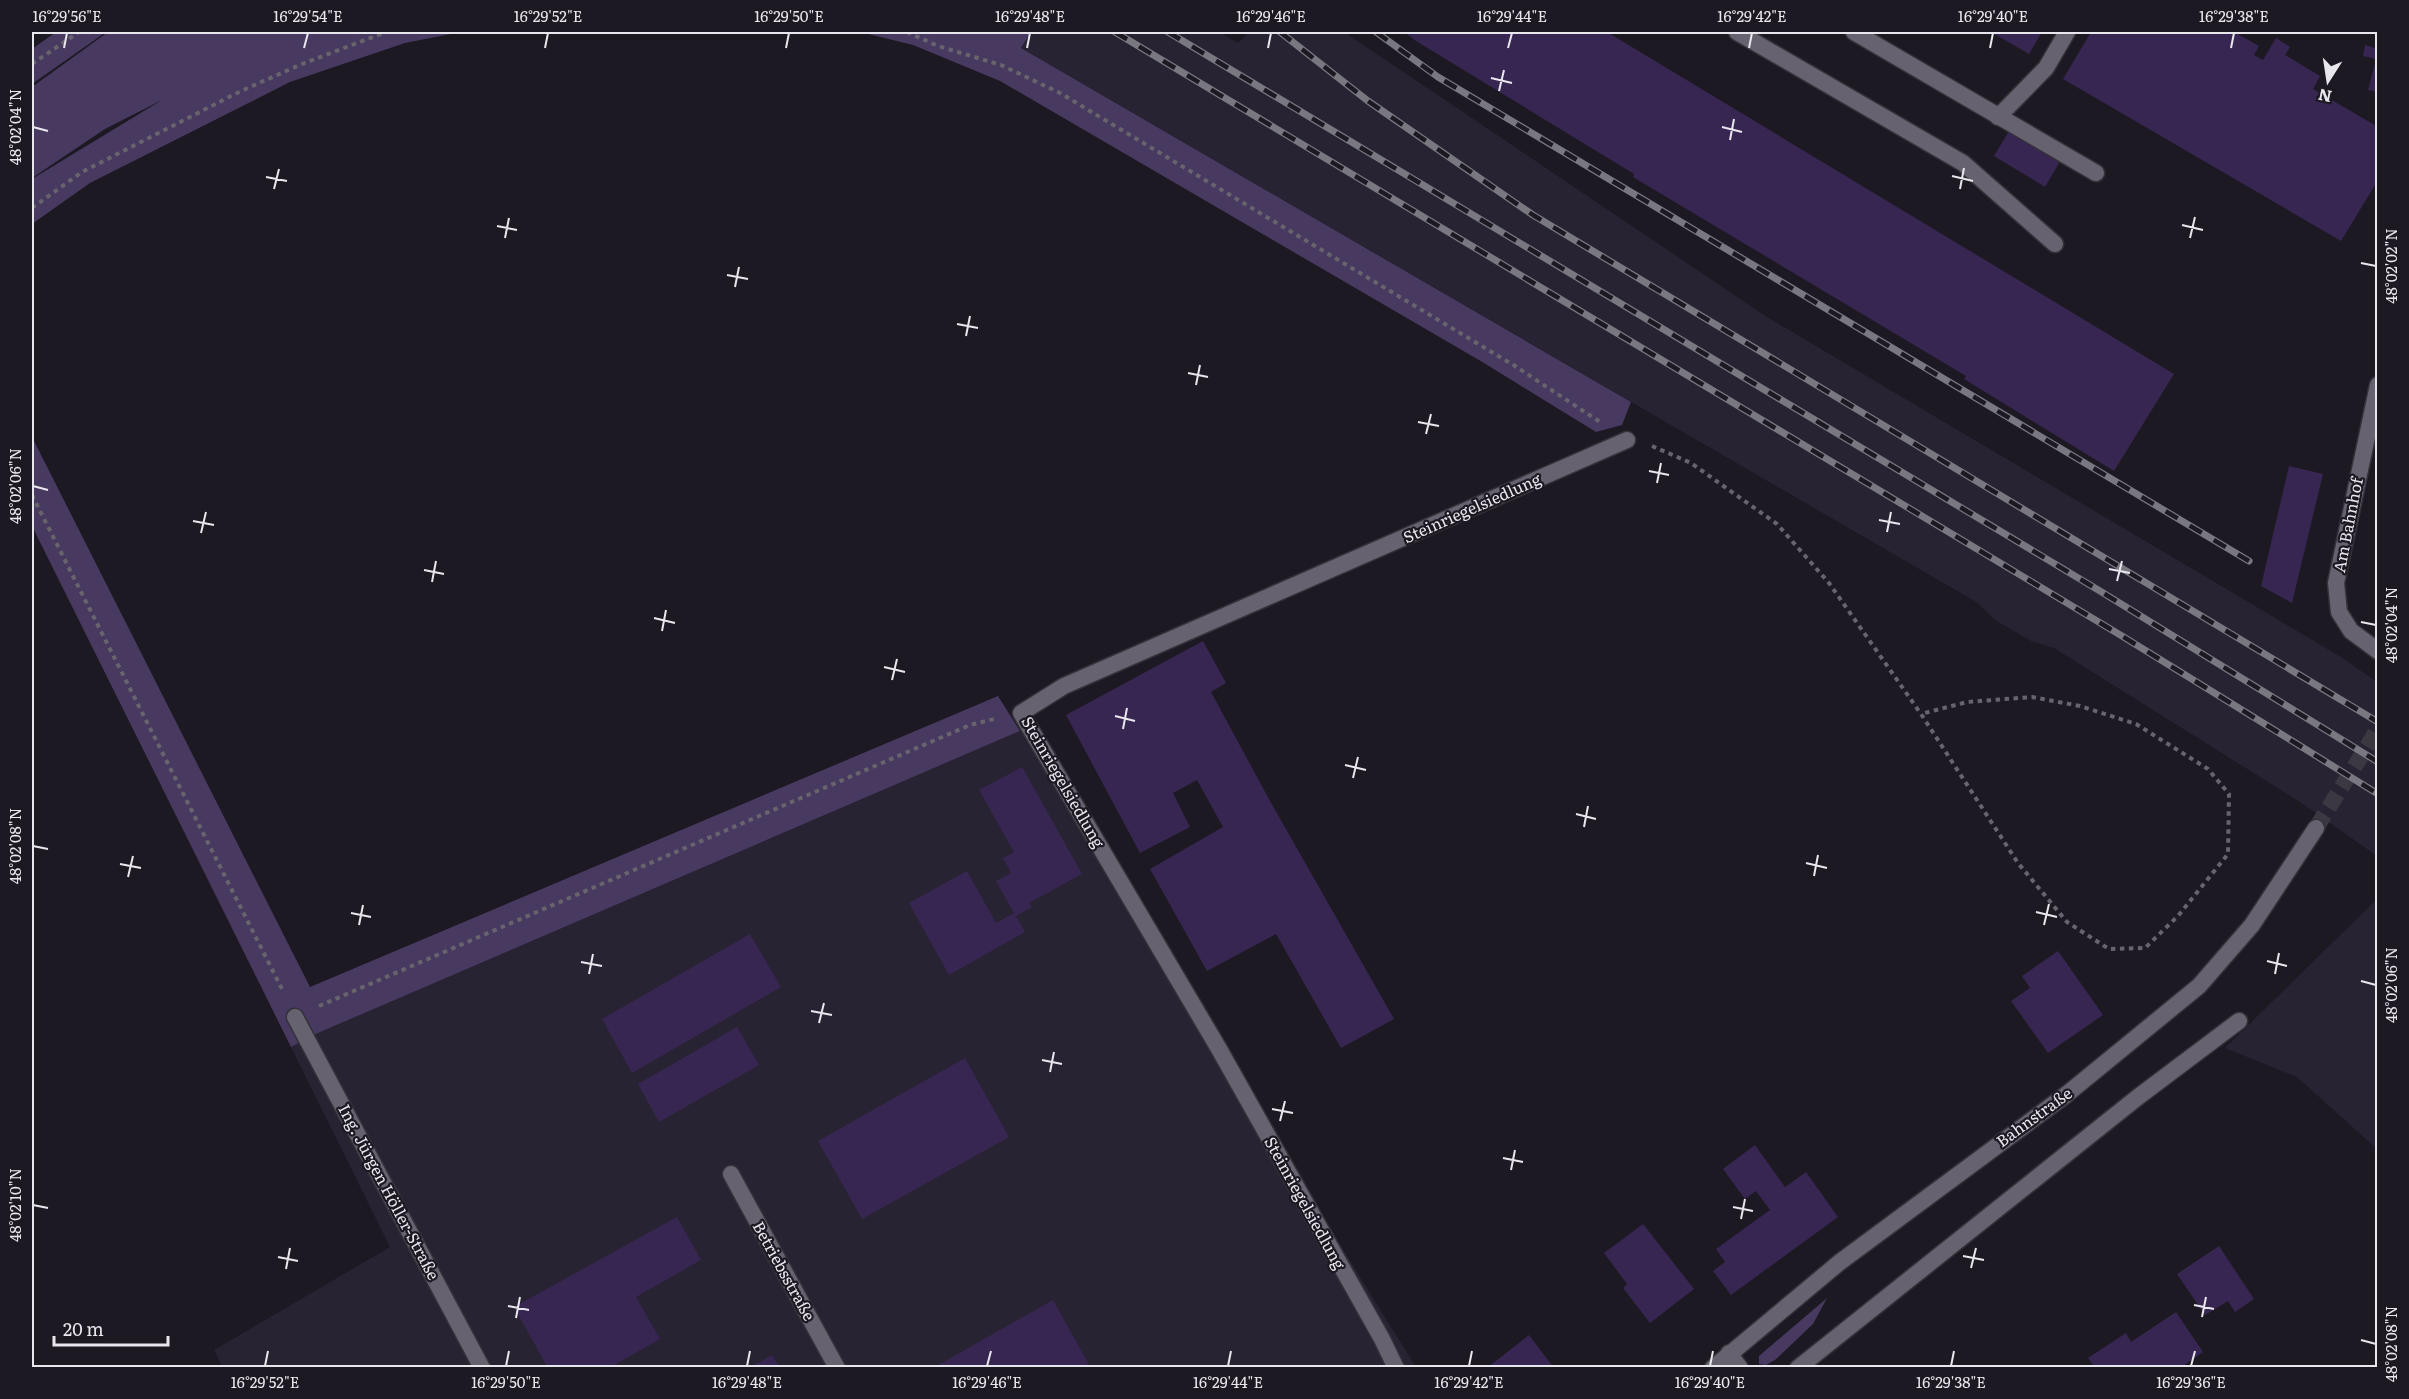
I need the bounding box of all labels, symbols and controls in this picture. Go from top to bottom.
text: 16°29'56"E [32,4,102,27]
text: 16°29'54"E [273,4,343,27]
text: 16°29'52"E [514,4,582,27]
text: 16°29'50"E [754,4,824,27]
text: 16°29'48"E [995,4,1065,27]
text: 16°29'46"E [1236,4,1306,27]
text: 16°29'44"E [1477,4,1547,27]
text: 16°29'42"E [1717,4,1787,27]
text: 16°29'40"E [1958,4,2028,27]
text: 16°29'38"E [2199,4,2269,27]
north arrow [2298,51,2358,111]
text: N [2316,84,2334,110]
text: 48°02'04"N [3,89,26,165]
text: 48°02'02"N [2379,228,2402,304]
text: 48°02'06"N [3,448,26,524]
street label: Steinriegelsiedlung [1399,466,1544,548]
street label: Am Bahnhof [2326,473,2368,574]
text: 48°02'04"N [2379,587,2402,663]
street label: Steinriegelsiedlung [1016,711,1111,852]
text: 48°02'08"N [3,808,26,884]
text: 48°02'06"N [2379,947,2402,1023]
street label: Bahnstraße [1991,1080,2076,1152]
street label: Ing. Jürgen Höller-Straße [333,1099,446,1284]
street label: Steinriegelsiedlung [1259,1132,1352,1273]
text: 48°02'10"N [3,1168,26,1242]
street label: Betriebsstraße [748,1216,822,1325]
text: 48°02'08"N [2379,1306,2402,1382]
scale bar [54,1309,168,1347]
text: 20 m [63,1315,104,1342]
text: 16°29'52"E [231,1370,299,1393]
text: 16°29'50"E [471,1370,541,1393]
text: 16°29'48"E [712,1370,782,1393]
text: 16°29'46"E [952,1370,1022,1393]
text: 16°29'44"E [1193,1370,1263,1393]
text: 16°29'42"E [1434,1370,1504,1393]
text: 16°29'40"E [1675,1370,1745,1393]
text: 16°29'38"E [1916,1370,1986,1393]
text: 16°29'36"E [2156,1370,2226,1393]

